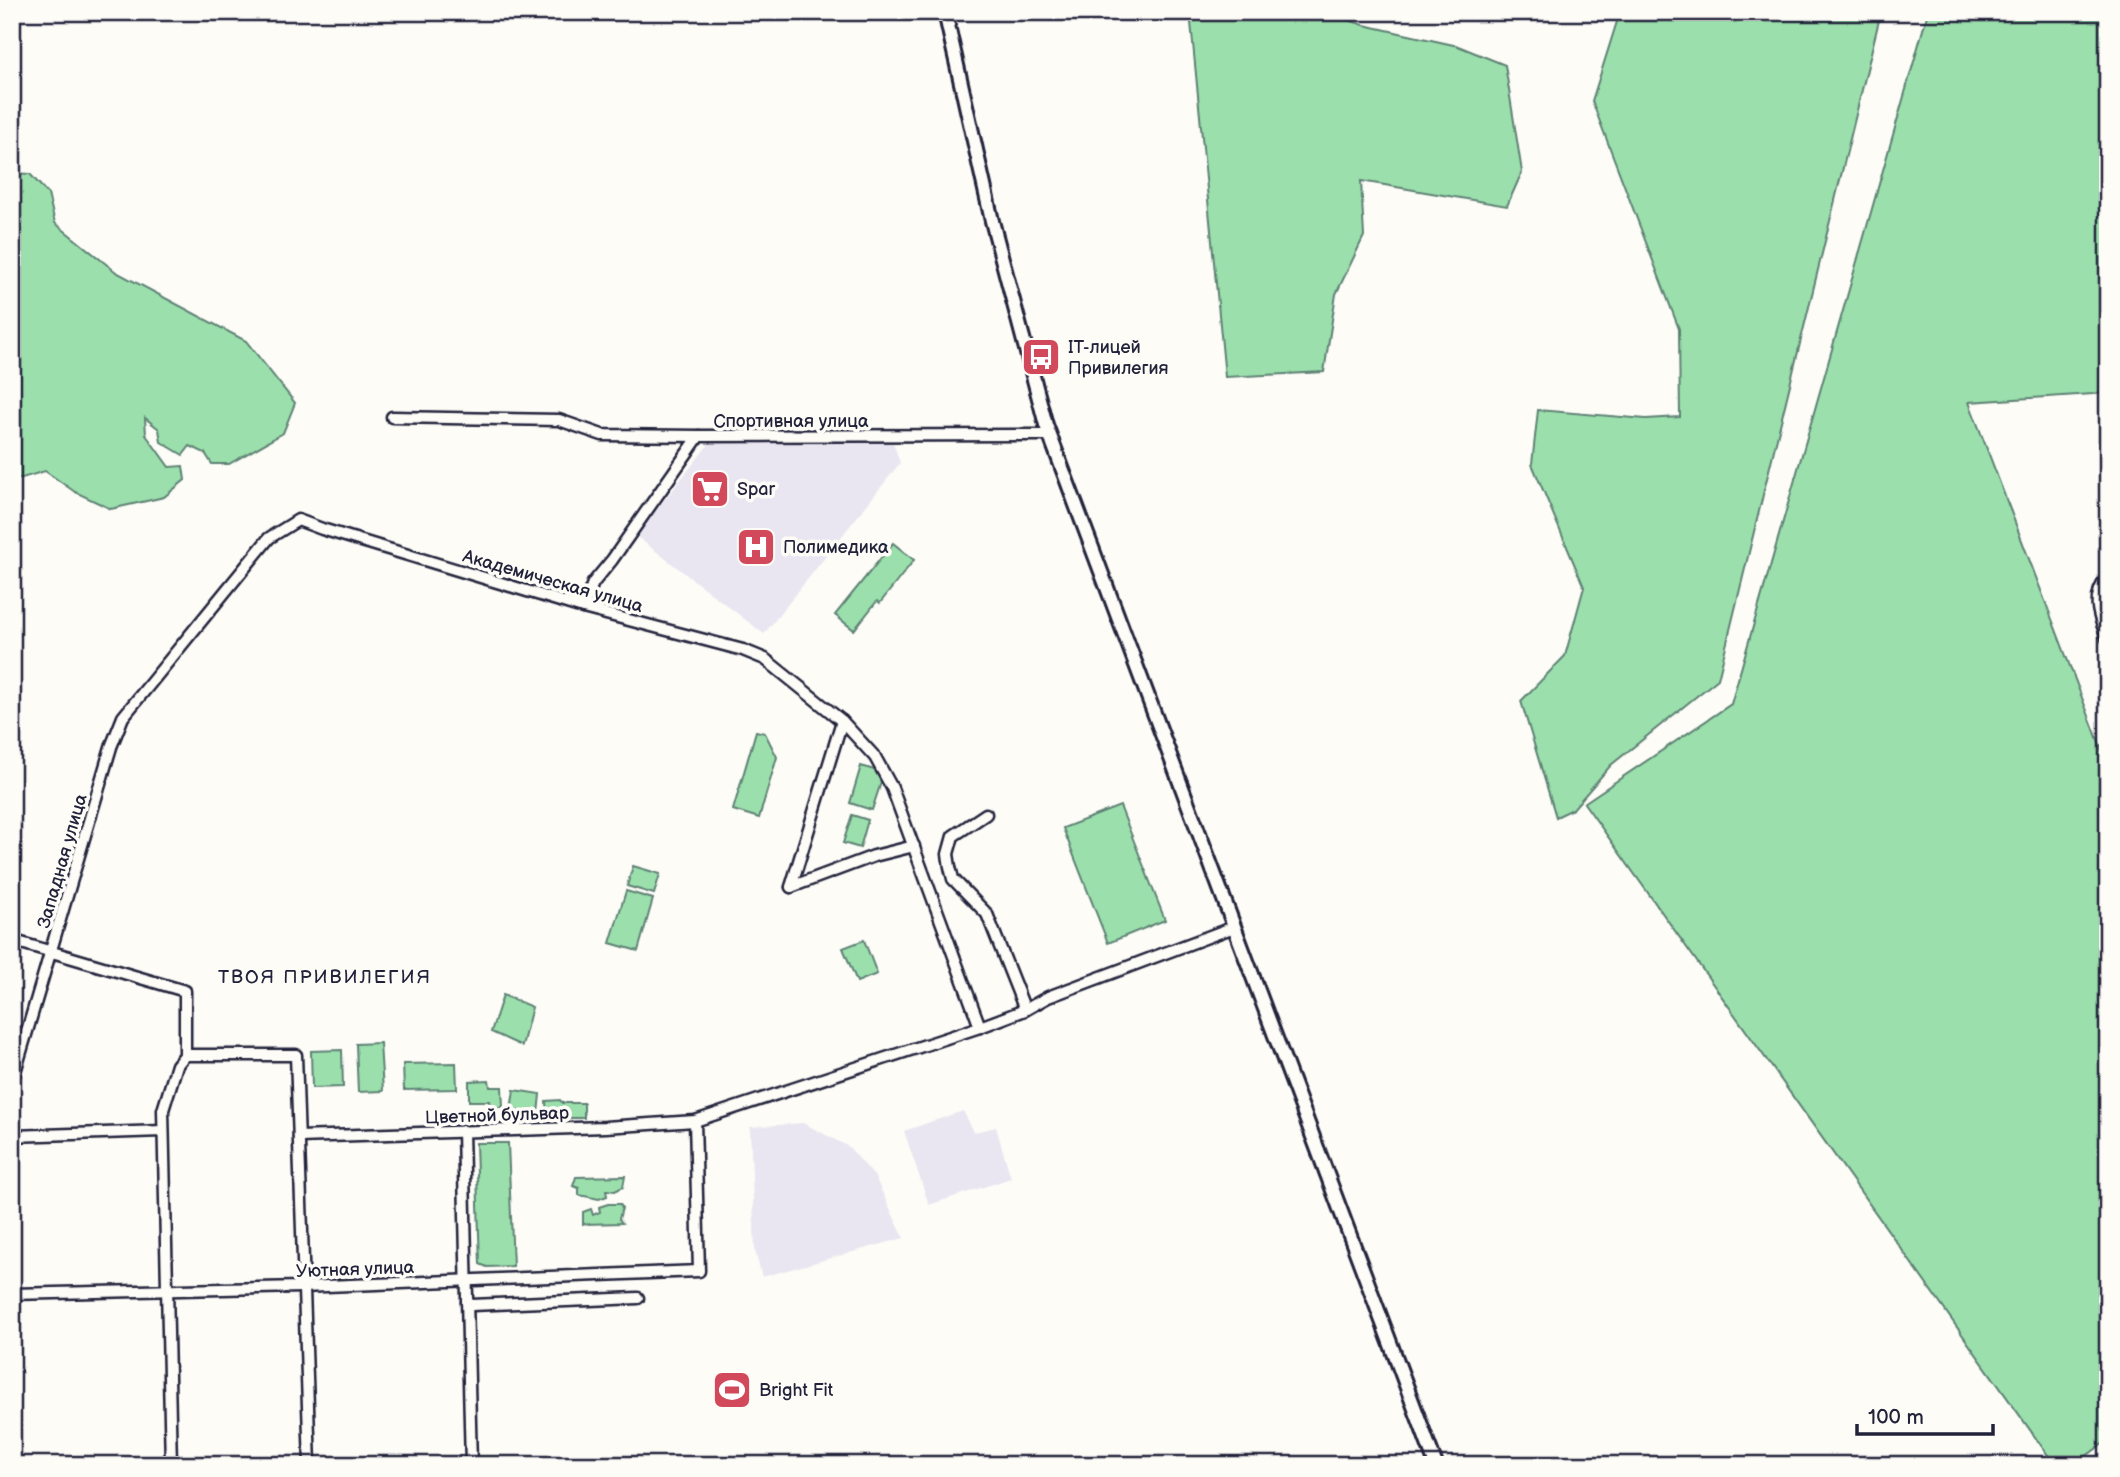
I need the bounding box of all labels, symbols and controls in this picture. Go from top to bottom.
bus stop icon: IT-лицей Привилегия [1020,336,1062,378]
place label: IT-лицей Привилегия [1068,337,1168,379]
street label: Спортивная улица [713,411,869,432]
supermarket icon: Spar [689,468,731,510]
place label: Spar [737,479,776,500]
hospital icon: Полимедика [735,526,777,568]
place label: Полимедика [783,537,889,558]
street label: Академическая улица [459,545,646,617]
street label: Западная улица [33,791,92,931]
district label: ТВОЯ ПРИВИЛЕГИЯ [218,966,432,989]
street label: Цветной бульвар [425,1102,569,1129]
street label: Уютная улица [295,1257,415,1282]
sports icon: Bright Fit [711,1369,753,1411]
place label: Bright Fit [759,1380,834,1401]
scale bar [1857,1393,1994,1437]
text: 100 m [1868,1405,1924,1430]

